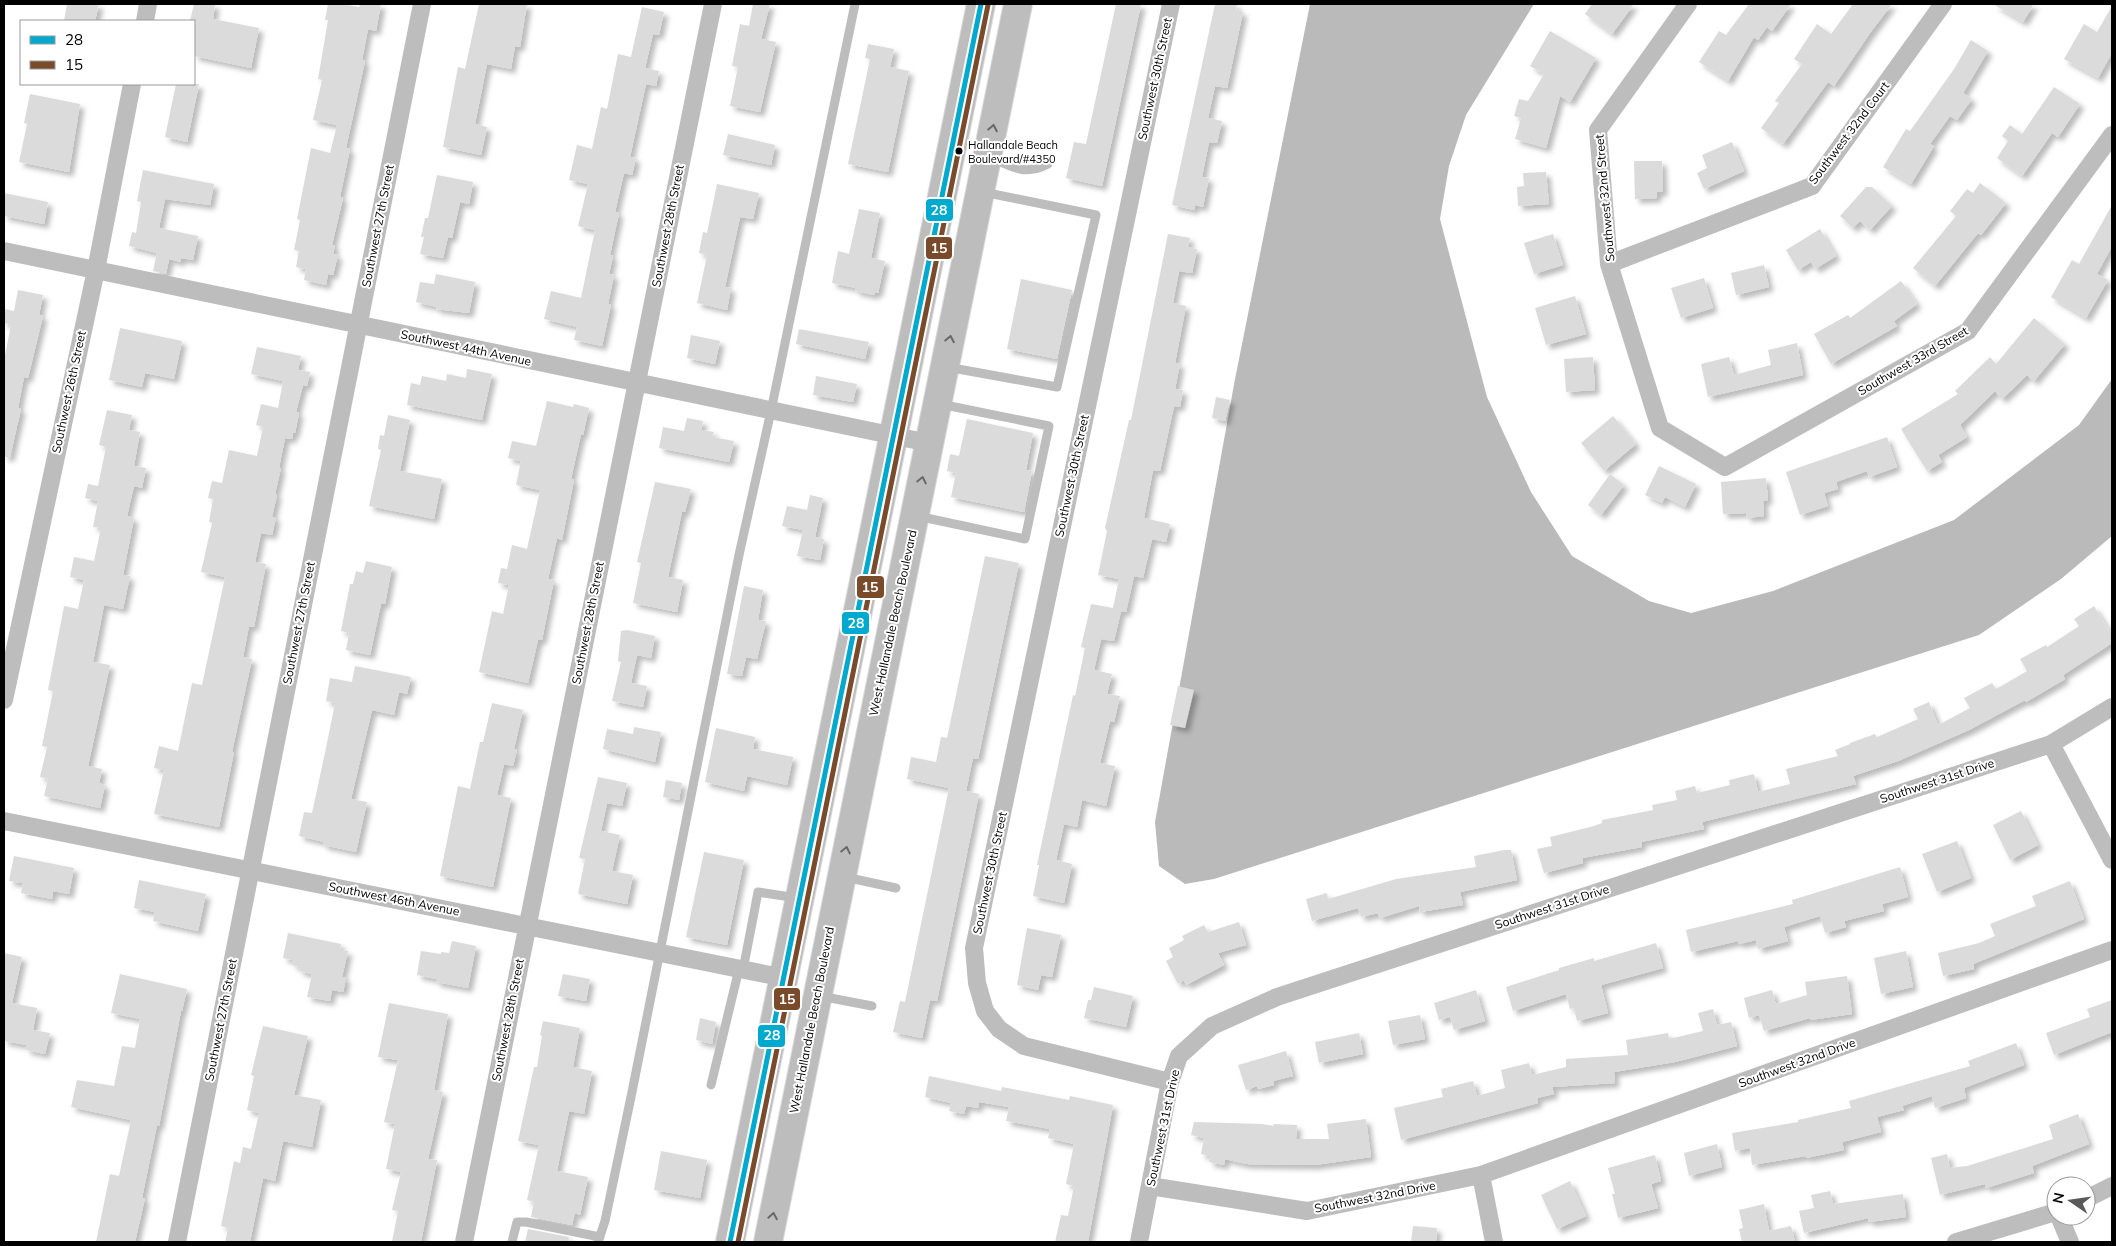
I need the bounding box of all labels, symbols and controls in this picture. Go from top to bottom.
street label: Southwest 30th Street [1134,16,1175,141]
legend [20,20,195,85]
text: 28 [65,30,83,49]
text: 15 [65,55,83,74]
street label: Southwest 32nd Court [1805,78,1892,187]
one-way arrow [987,124,998,133]
street label: Southwest 32nd Street [1591,134,1618,262]
place label: Hallandale Beach Boulevard/#4350 [968,138,1058,166]
marker: Hallandale Beach Boulevard/#4350 [954,146,964,156]
street label: Southwest 27th Street [358,163,397,288]
street label: Southwest 28th Street [648,163,687,288]
line badge: 28 [925,198,954,222]
text: 28 [931,201,947,219]
line badge: 15 [925,236,953,260]
text: 15 [931,239,947,257]
street label: Southwest 33rd Street [1855,323,1971,398]
street label: Southwest 44th Avenue [399,326,533,369]
street label: Southwest 26th Street [48,329,89,454]
one-way arrow [944,334,955,343]
street label: Southwest 30th Street [1051,413,1092,538]
one-way arrow [916,475,927,484]
street label: West Hallandale Beach Boulevard [865,529,920,717]
street label: Southwest 27th Street [279,560,318,685]
street label: Southwest 28th Street [568,560,607,685]
line badge: 15 [856,575,885,599]
text: 15 [862,578,878,596]
line badge: 28 [841,611,870,635]
text: 28 [848,614,864,632]
street label: Southwest 31st Drive [1878,755,1996,806]
street label: Southwest 30th Street [969,810,1010,935]
one-way arrow [841,846,851,854]
street label: Southwest 46th Avenue [327,878,461,919]
street label: Southwest 31st Drive [1493,881,1611,932]
street label: West Hallandale Beach Boulevard [786,925,837,1114]
street label: Southwest 27th Street [201,957,240,1082]
street label: Southwest 28th Street [488,957,527,1082]
line badge: 15 [773,987,801,1011]
text: 15 [779,990,795,1008]
line badge: 28 [757,1024,786,1048]
text: 28 [764,1026,780,1044]
street label: Southwest 32nd Drive [1736,1034,1857,1091]
street label: Southwest 31st Drive [1143,1068,1182,1188]
north arrow [2046,1176,2096,1226]
street label: Southwest 32nd Drive [1313,1177,1437,1216]
text: N [2048,1191,2068,1205]
one-way arrow [768,1212,778,1220]

